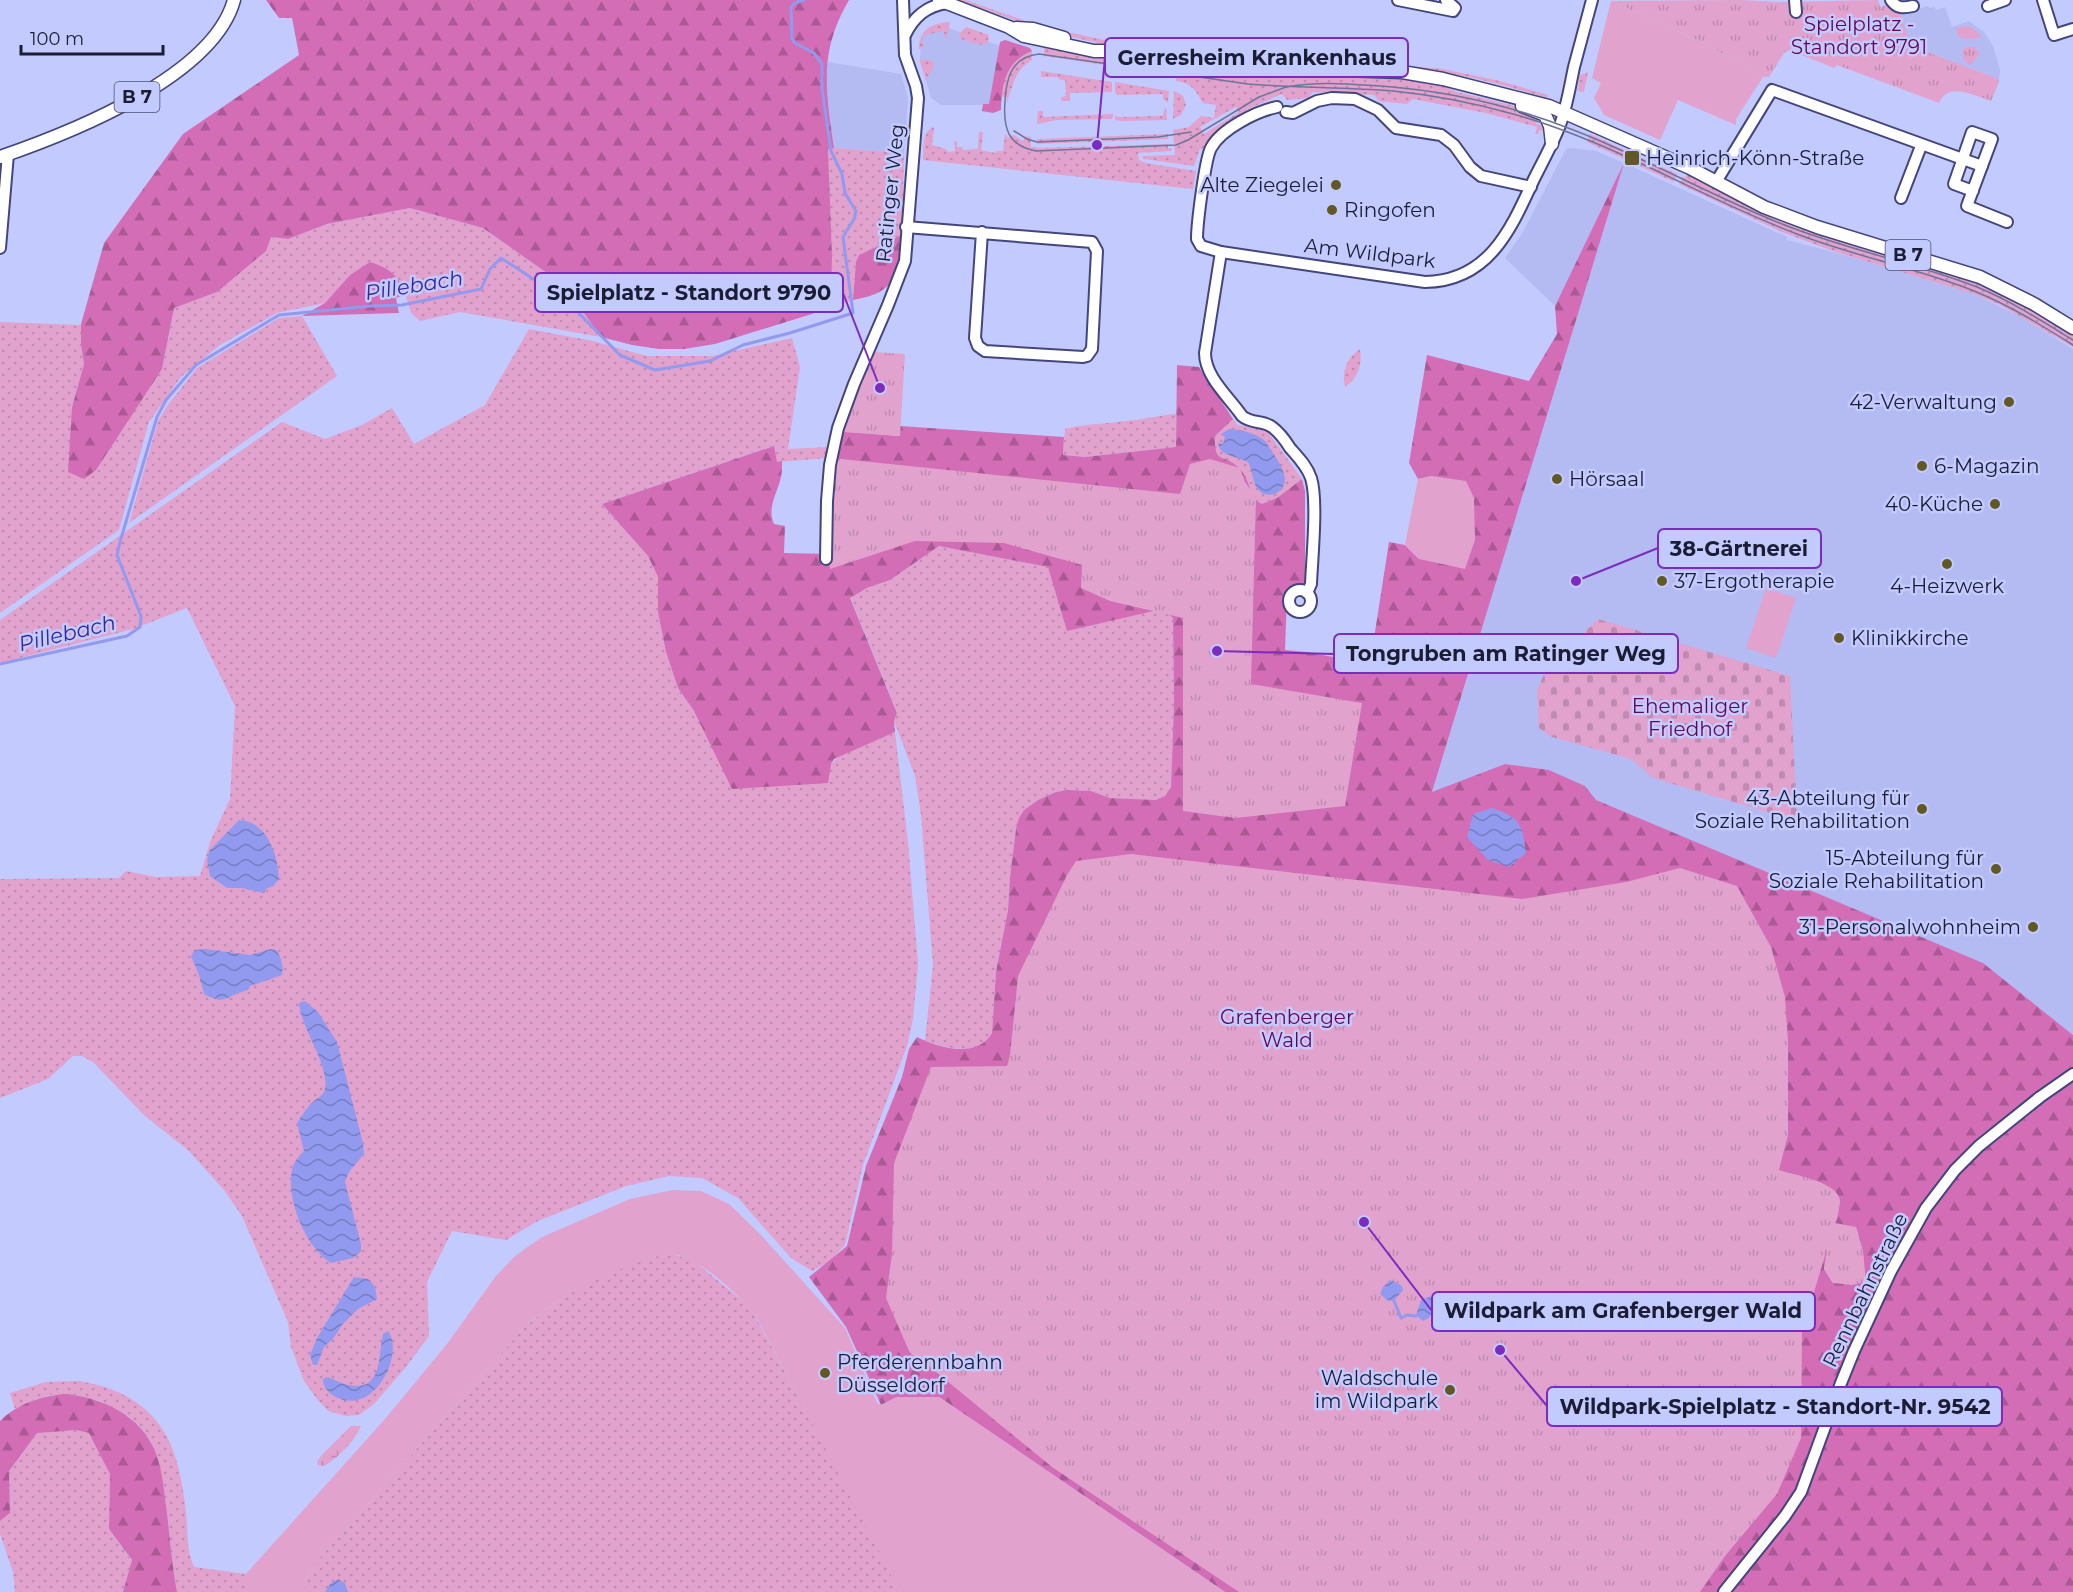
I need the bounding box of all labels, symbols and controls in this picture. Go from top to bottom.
park label: Spielplatz - Standort 9791 [1791,12,1927,59]
scale bar [21,18,164,56]
text: 100 m [30,28,84,50]
callout: Gerresheim Krankenhaus [1105,38,1408,77]
text: Gerresheim Krankenhaus [1118,45,1396,70]
road number: B 7 [114,82,160,112]
street label: Ratinger Weg [871,123,909,263]
place label: Heinrich-Könn-Straße [1646,146,1864,170]
marker: Heinrich-Könn-Straße [1623,149,1641,167]
place label: Alte Ziegelei [1200,173,1324,197]
marker: Alte Ziegelei [1329,178,1343,192]
place label: Ringofen [1344,198,1436,222]
marker: Ringofen [1325,203,1339,217]
street label: Am Wildpark [1303,233,1437,273]
road number: B 7 [1886,240,1930,270]
water label: Pillebach [363,265,465,305]
callout: Spielplatz - Standort 9790 [535,273,843,312]
text: Spielplatz - Standort 9790 [547,280,831,305]
place label: 42-Verwaltung [1849,390,1997,414]
marker: 42-Verwaltung [2002,395,2016,409]
place label: 6-Magazin [1934,454,2039,478]
marker: 6-Magazin [1915,459,1929,473]
place label: Hörsaal [1569,467,1645,491]
marker: Hörsaal [1550,472,1564,486]
place label: 40-Küche [1885,492,1983,516]
marker: 40-Küche [1988,497,2002,511]
callout: 38-Gärtnerei [1658,529,1821,568]
text: 38-Gärtnerei [1669,536,1808,561]
marker: 4-Heizwerk [1940,557,1954,571]
place label: 37-Ergotherapie [1674,569,1835,593]
marker: 37-Ergotherapie [1655,574,1669,588]
place label: 4-Heizwerk [1890,574,2004,598]
water label: Pillebach [16,610,118,656]
place label: Klinikkirche [1851,626,1969,650]
marker: Klinikkirche [1832,631,1846,645]
callout: Tongruben am Ratinger Weg [1334,634,1678,673]
text: Tongruben am Ratinger Weg [1346,641,1666,666]
park label: Ehemaliger Friedhof [1632,694,1748,741]
place label: 43-Abteilung für Soziale Rehabilitation [1695,786,1910,833]
marker: 43-Abteilung für Soziale Rehabilitation [1915,802,1929,816]
place label: 15-Abteilung für Soziale Rehabilitation [1769,846,1984,893]
marker: 15-Abteilung für Soziale Rehabilitation [1989,862,2003,876]
place label: 31-Personalwohnheim [1799,915,2021,939]
marker: 31-Personalwohnheim [2026,920,2040,934]
park label: Grafenberger Wald [1220,1005,1354,1052]
street label: Rennbahnstraße [1817,1209,1913,1371]
callout: Wildpark am Grafenberger Wald [1432,1292,1815,1331]
text: Wildpark am Grafenberger Wald [1444,1298,1802,1323]
place label: Pferderennbahn Düsseldorf [837,1350,1003,1397]
marker: Pferderennbahn Düsseldorf [818,1366,832,1380]
place label: Waldschule im Wildpark [1315,1366,1438,1413]
marker: Waldschule im Wildpark [1443,1383,1457,1397]
callout: Wildpark-Spielplatz - Standort-Nr. 9542 [1547,1387,2002,1426]
text: Wildpark-Spielplatz - Standort-Nr. 9542 [1559,1394,1991,1419]

